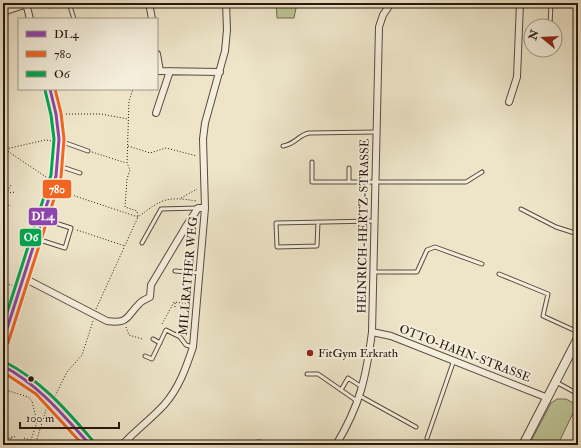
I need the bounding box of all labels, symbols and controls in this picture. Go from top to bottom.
legend [18,18,158,90]
north arrow [523,18,563,58]
text: DL4 [54,27,79,42]
text: N [526,27,542,43]
text: 780 [54,47,71,62]
text: O6 [54,67,71,82]
street label: HEINRICH-HERTZ-STRASSE [354,138,373,313]
line badge: 780 [42,179,72,199]
text: 780 [49,183,65,196]
line badge: DL4 [28,207,58,226]
text: DL4 [32,210,55,224]
street label: MILLRATHER WEG [176,216,201,336]
line badge: O6 [19,228,42,247]
text: O6 [24,231,40,244]
street label: OTTO-HAHN-STRASSE [397,321,533,386]
place label: FitGym Erkrath [318,346,399,361]
marker: FitGym Erkrath [305,348,315,358]
unlabelled marker [26,374,36,384]
scale bar [20,404,119,430]
text: 100 m [26,411,55,426]

